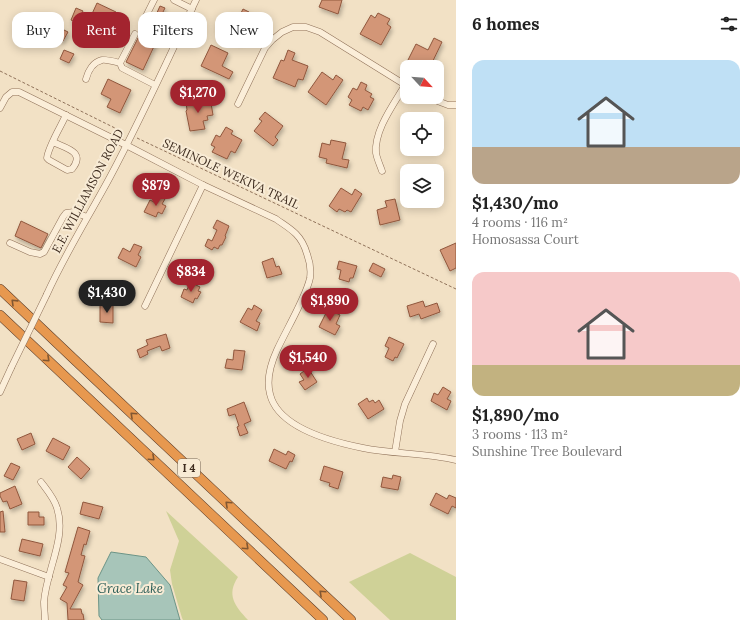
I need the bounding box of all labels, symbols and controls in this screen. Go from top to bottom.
chip: Buy [12,12,64,48]
chip: Rent [72,12,130,48]
chip: Filters [138,12,207,48]
chip: New [215,12,273,48]
text: 6 homes [472,13,539,35]
icon: filters [718,13,740,35]
north arrow [400,60,444,104]
map controls [400,60,444,208]
pin: $1,270 [165,80,231,114]
text: $1,270 [179,84,217,101]
icon: home [570,86,642,158]
button: locate [400,112,444,156]
street label: E.E. WILLIAMSON ROAD [48,126,127,255]
street label: SEMINOLE WEKIVA TRAIL [160,135,302,212]
button: layers [400,164,444,208]
pin: $879 [132,173,180,207]
text: $879 [142,177,170,194]
text: $1,430/mo [472,192,558,214]
text: 4 rooms · 116 m² [472,214,568,231]
text: Homosassa Court [472,231,579,248]
pin: $834 [167,259,215,293]
text: $834 [176,263,206,280]
pin: $1,430 [74,280,140,314]
text: $1,430 [88,284,126,301]
pin: $1,890 [297,288,363,322]
text: $1,890 [310,292,350,309]
icon: home [570,298,642,370]
one-way arrow [11,299,19,307]
pin: $1,540 [275,345,341,379]
text: $1,540 [289,349,327,366]
one-way arrow [42,354,50,362]
text: $1,890/mo [472,404,559,426]
one-way arrow [130,413,138,420]
text: 3 rooms · 113 m² [472,426,568,443]
text: Sunshine Tree Boulevard [472,443,622,460]
one-way arrow [147,453,155,461]
road number: I 4 [178,459,200,477]
one-way arrow [225,502,232,509]
one-way arrow [241,543,249,550]
water label: Grace Lake [97,580,163,597]
one-way arrow [319,591,327,598]

